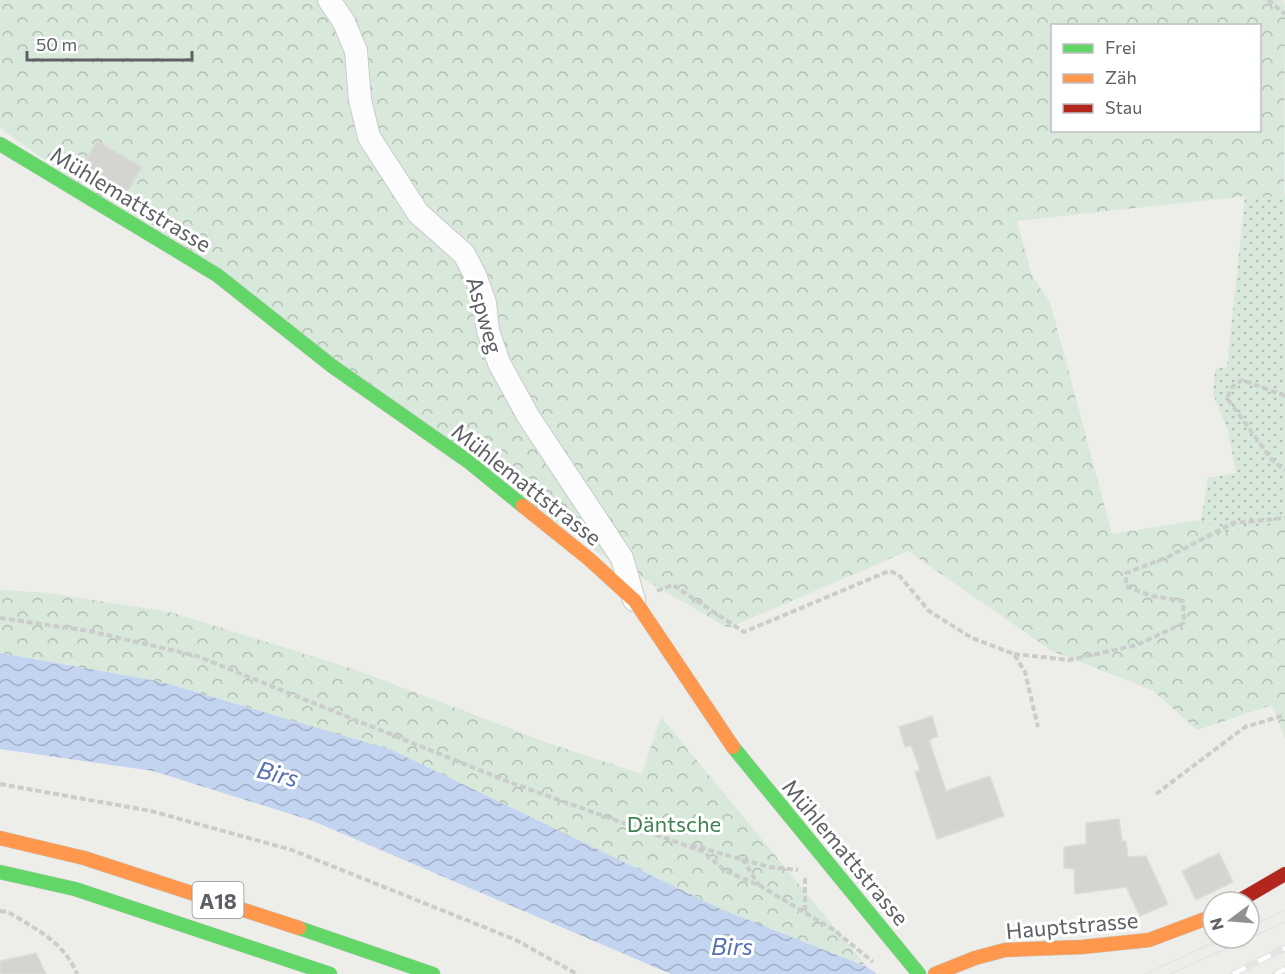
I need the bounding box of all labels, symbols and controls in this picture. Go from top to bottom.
scale bar [27,24,192,62]
legend [1051,24,1261,132]
text: 50 m [36,33,77,55]
text: Frei [1105,36,1136,58]
text: Zäh [1105,66,1137,88]
text: Stau [1105,96,1142,118]
street label: Mühlemattstrasse [46,140,216,258]
street label: Aspweg [461,273,509,357]
street label: Mühlemattstrasse [447,417,607,551]
water label: Birs [254,754,302,792]
street label: Mühlemattstrasse [777,773,915,931]
park label: Däntsche [627,810,721,837]
road number: A18 [192,882,244,918]
north arrow [1201,890,1261,950]
street label: Hauptstrasse [1005,906,1139,944]
text: N [1205,916,1227,933]
water label: Birs [711,931,753,960]

